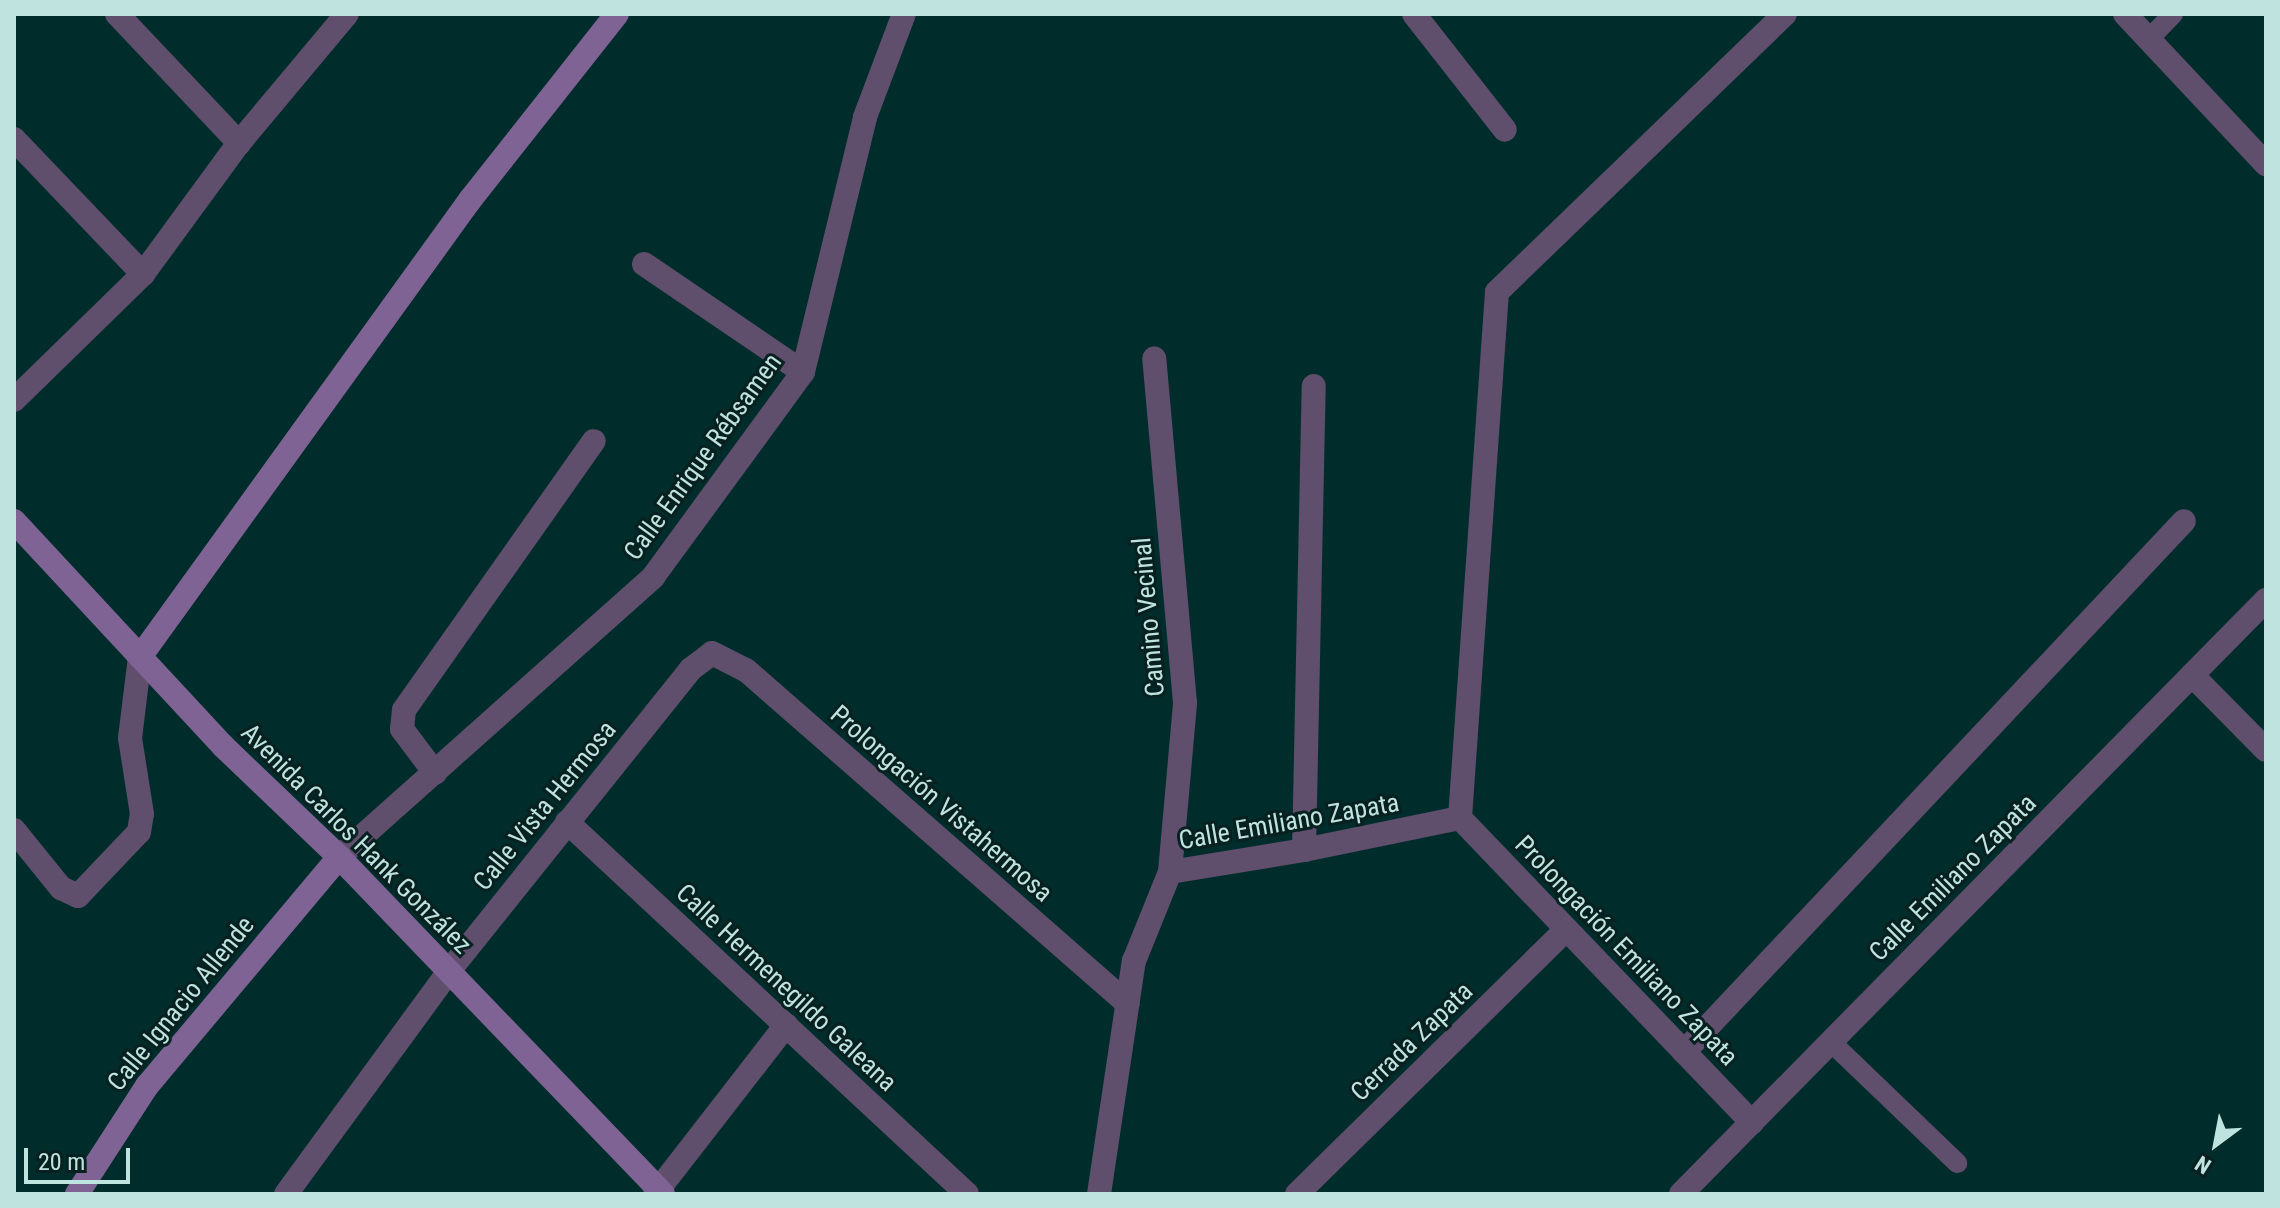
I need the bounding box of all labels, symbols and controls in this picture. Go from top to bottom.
street label: Calle Enrique Rébsamen [618,348,788,566]
street label: Camino Vecinal [1127,536,1171,698]
street label: Prolongación Vistahermosa [824,699,1058,909]
street label: Calle Vista Hermosa [467,715,623,897]
street label: Avenida Carlos Hank González [234,717,478,961]
street label: Calle Emiliano Zapata [1176,787,1402,857]
street label: Calle Emiliano Zapata [1863,788,2043,968]
street label: Prolongación Emiliano Zapata [1508,830,1744,1072]
street label: Calle Hermenegildo Galeana [669,878,903,1098]
street label: Calle Ignacio Allende [101,910,261,1098]
street label: Cerrada Zapata [1345,976,1479,1108]
north arrow [2176,1104,2256,1184]
scale bar [28,1132,134,1182]
text: 20 m [38,1148,85,1176]
text: N [2191,1151,2215,1179]

